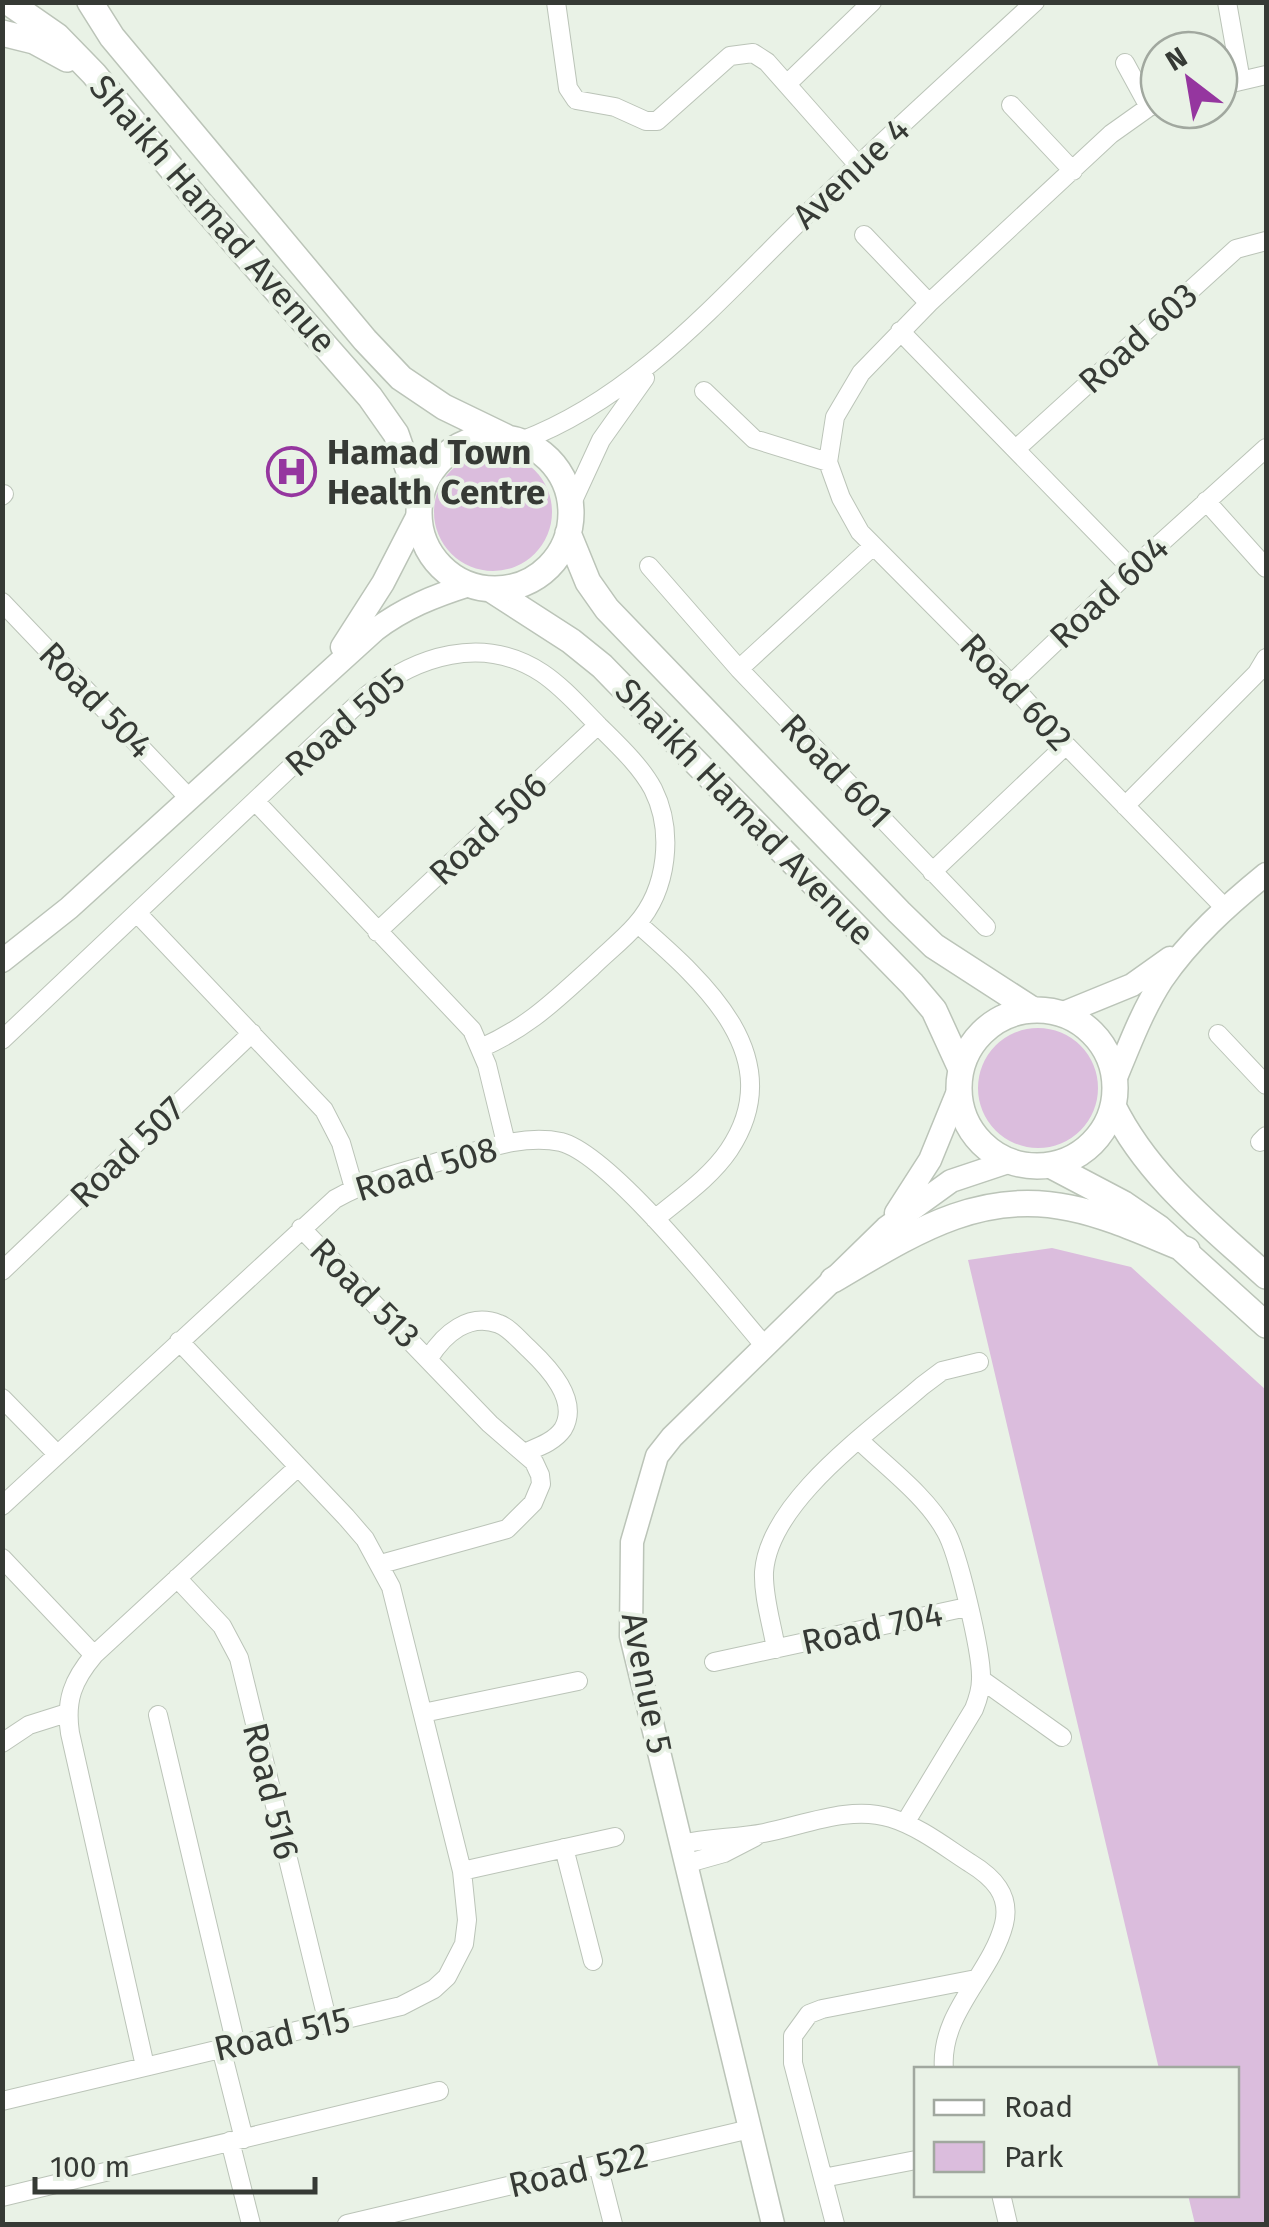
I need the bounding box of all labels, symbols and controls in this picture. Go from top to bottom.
north arrow [1139,30,1239,130]
text: N [1160,40,1193,78]
street label: Shaikh Hamad Avenue [81,66,345,362]
street label: Avenue 4 [784,109,918,237]
street label: Road 603 [1070,274,1206,402]
place label: Hamad Town Health Centre [327,431,545,513]
hospital icon: Hamad Town Health Centre [266,446,318,498]
street label: Road 604 [1041,527,1177,657]
street label: Road 602 [951,625,1081,759]
street label: Road 504 [30,633,162,767]
street label: Road 505 [277,659,413,785]
street label: Shaikh Hamad Avenue [607,670,883,954]
street label: Road 601 [771,705,901,837]
street label: Road 506 [420,764,556,894]
street label: Road 507 [61,1088,193,1216]
street label: Road 508 [350,1128,502,1210]
street label: Road 513 [301,1229,429,1357]
street label: Road 704 [798,1593,946,1663]
street label: Avenue 5 [613,1609,681,1757]
street label: Road 516 [234,1718,308,1864]
street label: Road 515 [210,1998,354,2070]
legend [914,2067,1239,2197]
text: Road [1004,2089,1073,2125]
scale bar [35,2132,315,2194]
street label: Road 522 [504,2134,652,2206]
text: Park [1004,2139,1064,2175]
text: 100 m [50,2149,130,2185]

